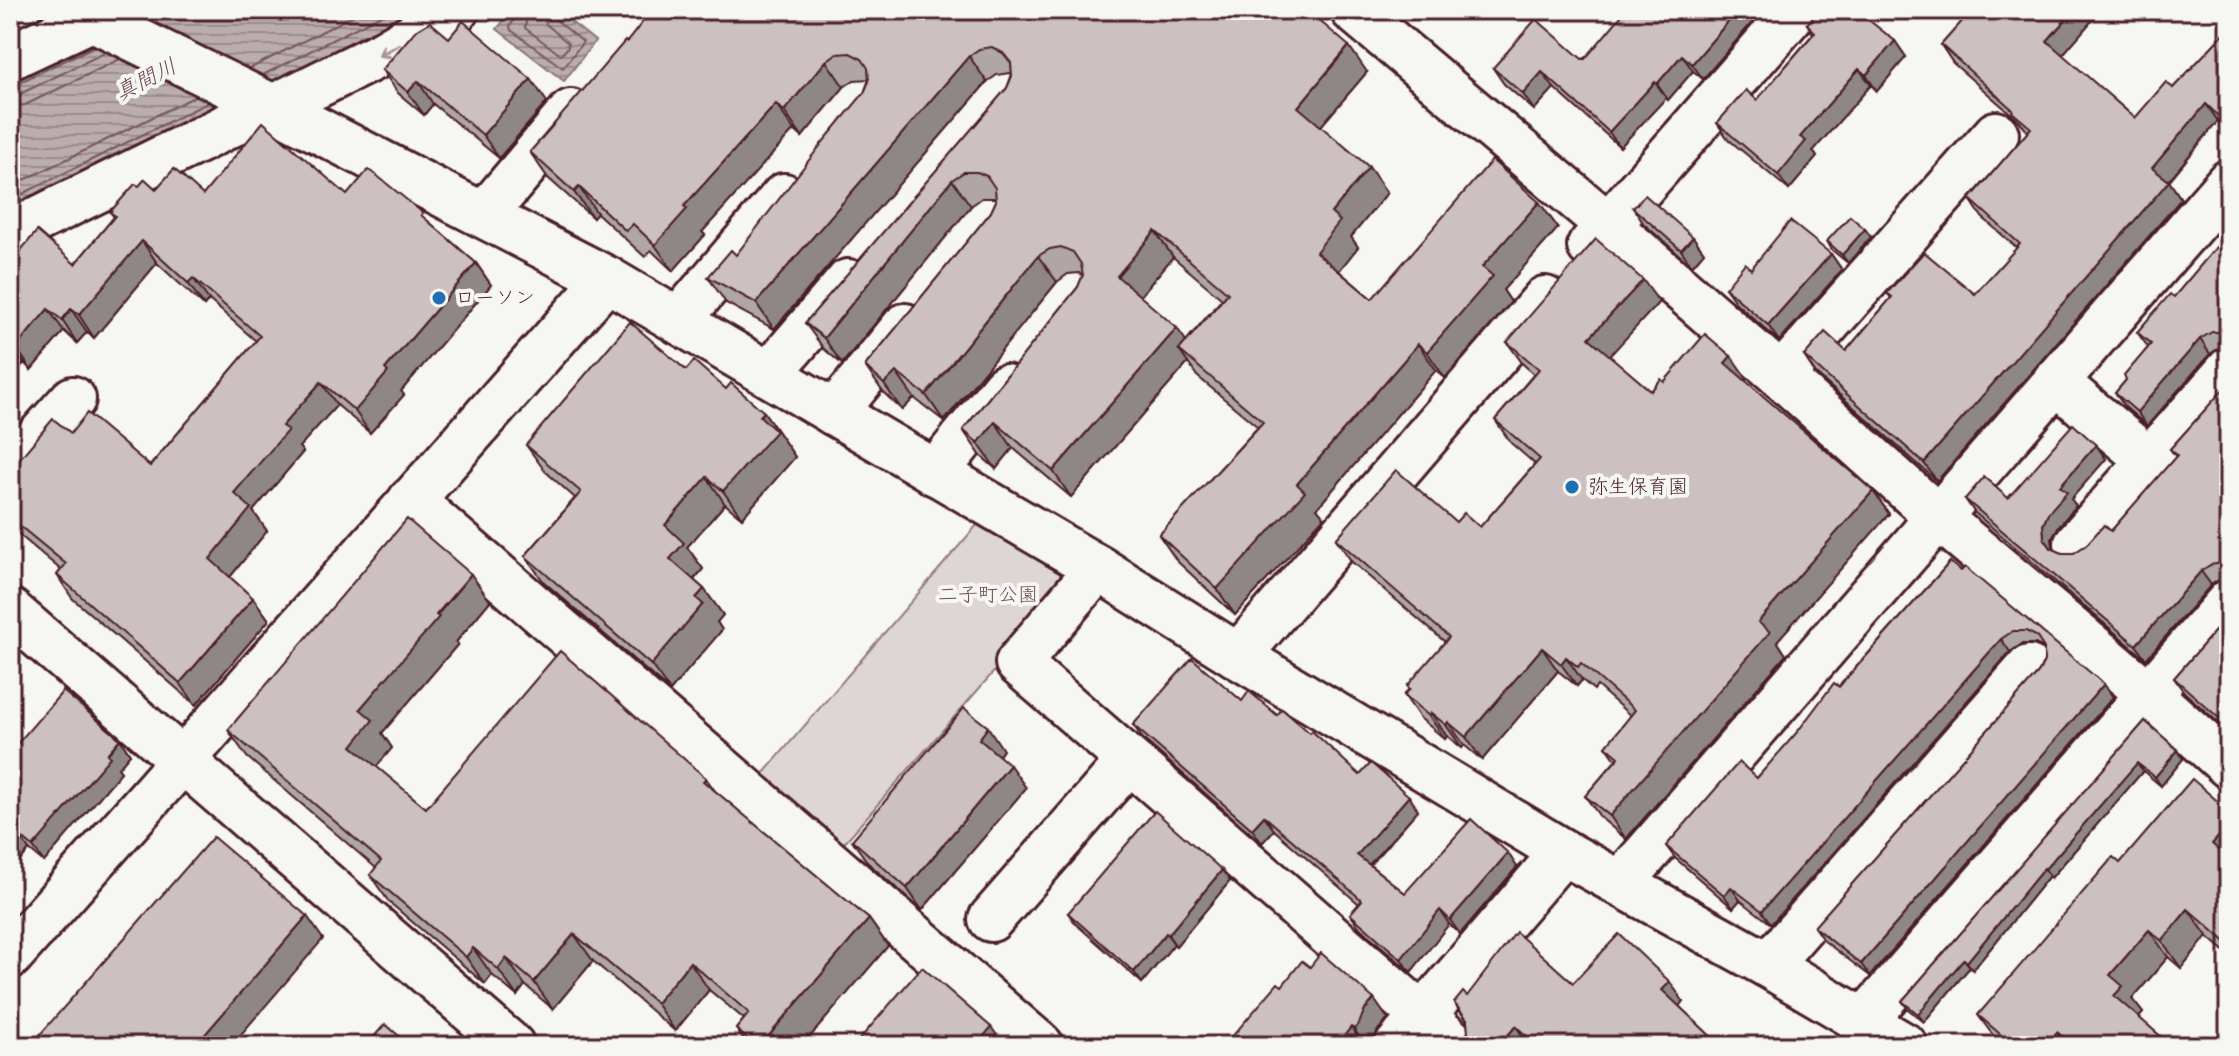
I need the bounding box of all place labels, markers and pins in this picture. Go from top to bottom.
place label: ローソン [455,286,535,310]
marker: ローソン [430,289,448,307]
place label: 弥生保育園 [1588,475,1688,499]
marker: 弥生保育園 [1563,478,1581,496]

